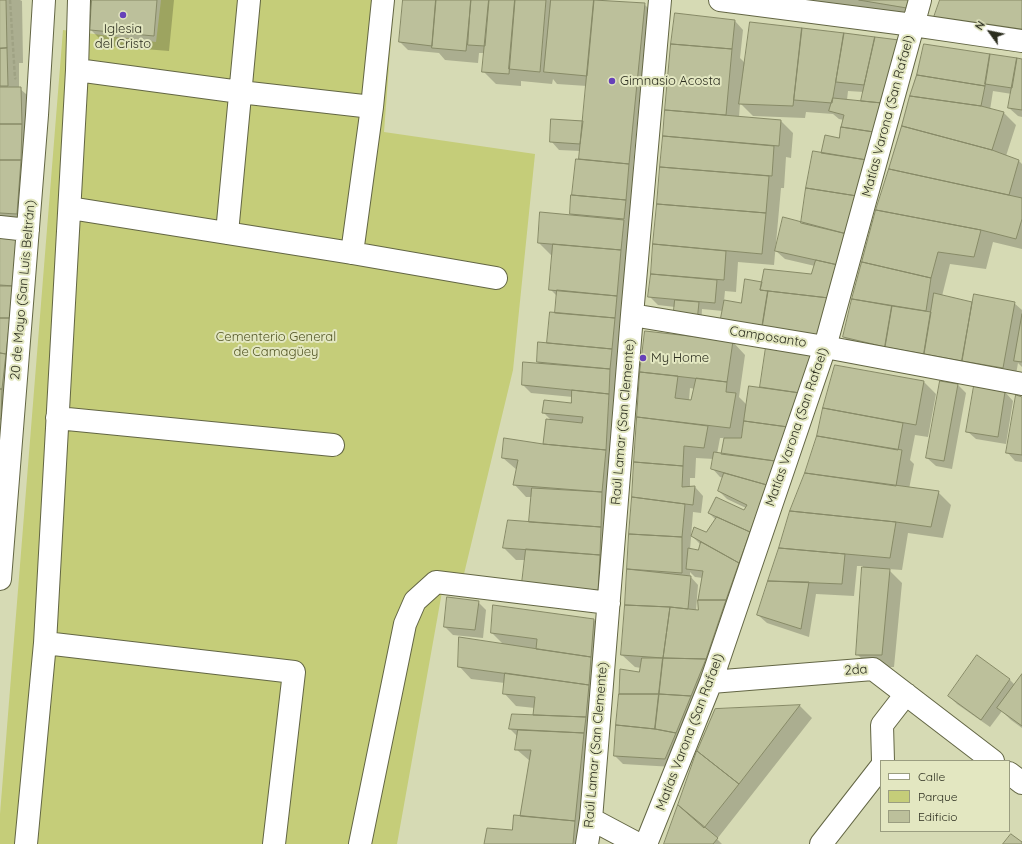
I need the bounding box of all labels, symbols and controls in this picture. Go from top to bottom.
marker: Iglesia del Cristo [118,10,128,20]
north arrow [970,12,1010,52]
text: N [972,18,988,33]
place label: Iglesia del Cristo [95,21,151,52]
street label: Matías Varona (San Rafael) [859,33,917,199]
place label: Gimnasio Acosta [620,73,721,89]
marker: Gimnasio Acosta [607,76,617,86]
street label: 20 de Mayo (San Luis Beltrán) [7,199,39,381]
street label: Camposanto [728,323,808,351]
park label: Cementerio General de Camagüey [216,329,336,360]
street label: Raúl Lamar (San Clemente) [608,338,638,506]
street label: Matías Varona (San Rafael) [762,346,832,508]
place label: My Home [651,350,709,366]
marker: My Home [638,353,648,363]
street label: Matías Varona (San Rafael) [653,651,727,813]
street label: Raúl Lamar (San Clemente) [581,661,611,829]
street label: 2da [844,661,868,679]
legend [880,760,1010,832]
text: Calle [918,769,945,784]
text: Parque [918,789,958,804]
text: Edificio [918,809,958,824]

